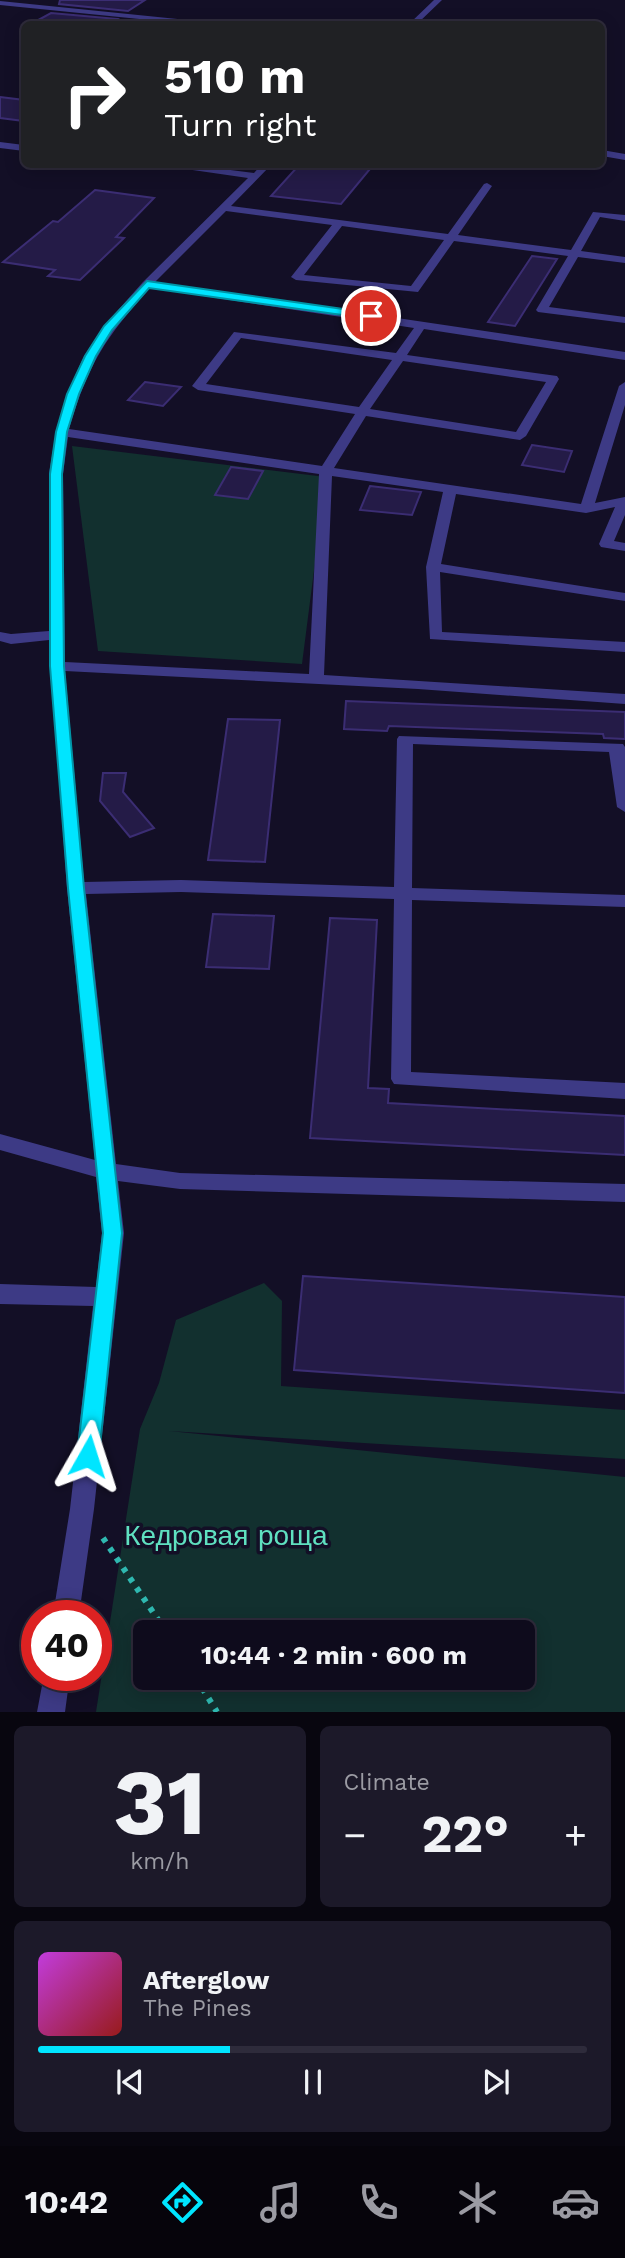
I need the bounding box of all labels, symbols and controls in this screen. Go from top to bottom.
text: 510 m [164,47,305,105]
icon: right [49,49,140,140]
text: Turn right [164,106,316,144]
pin [341,286,401,346]
icon: arrive [352,297,390,335]
position arrow [51,1419,125,1493]
park label: Кедровая роща [124,1519,328,1552]
speed limit sign: 40 [21,1600,112,1691]
text: 10:44 · 2 min · 600 m [201,1640,467,1670]
text: 31 [113,1749,206,1856]
text: Climate [344,1769,430,1796]
text: 22° [421,1804,509,1865]
text: − [344,1813,366,1857]
text: + [564,1813,587,1857]
text: km/h [130,1848,189,1875]
text: Afterglow [143,1965,269,1995]
text: The Pines [143,1995,252,2022]
icon: previous [111,2063,149,2101]
icon: pause [294,2063,332,2101]
icon: next [477,2063,515,2101]
icon: directions [158,2178,207,2227]
icon: music [256,2178,305,2227]
icon: phone [354,2178,403,2227]
icon: climate [453,2178,502,2227]
icon: car [551,2178,600,2227]
text: 10:42 [25,2183,108,2221]

